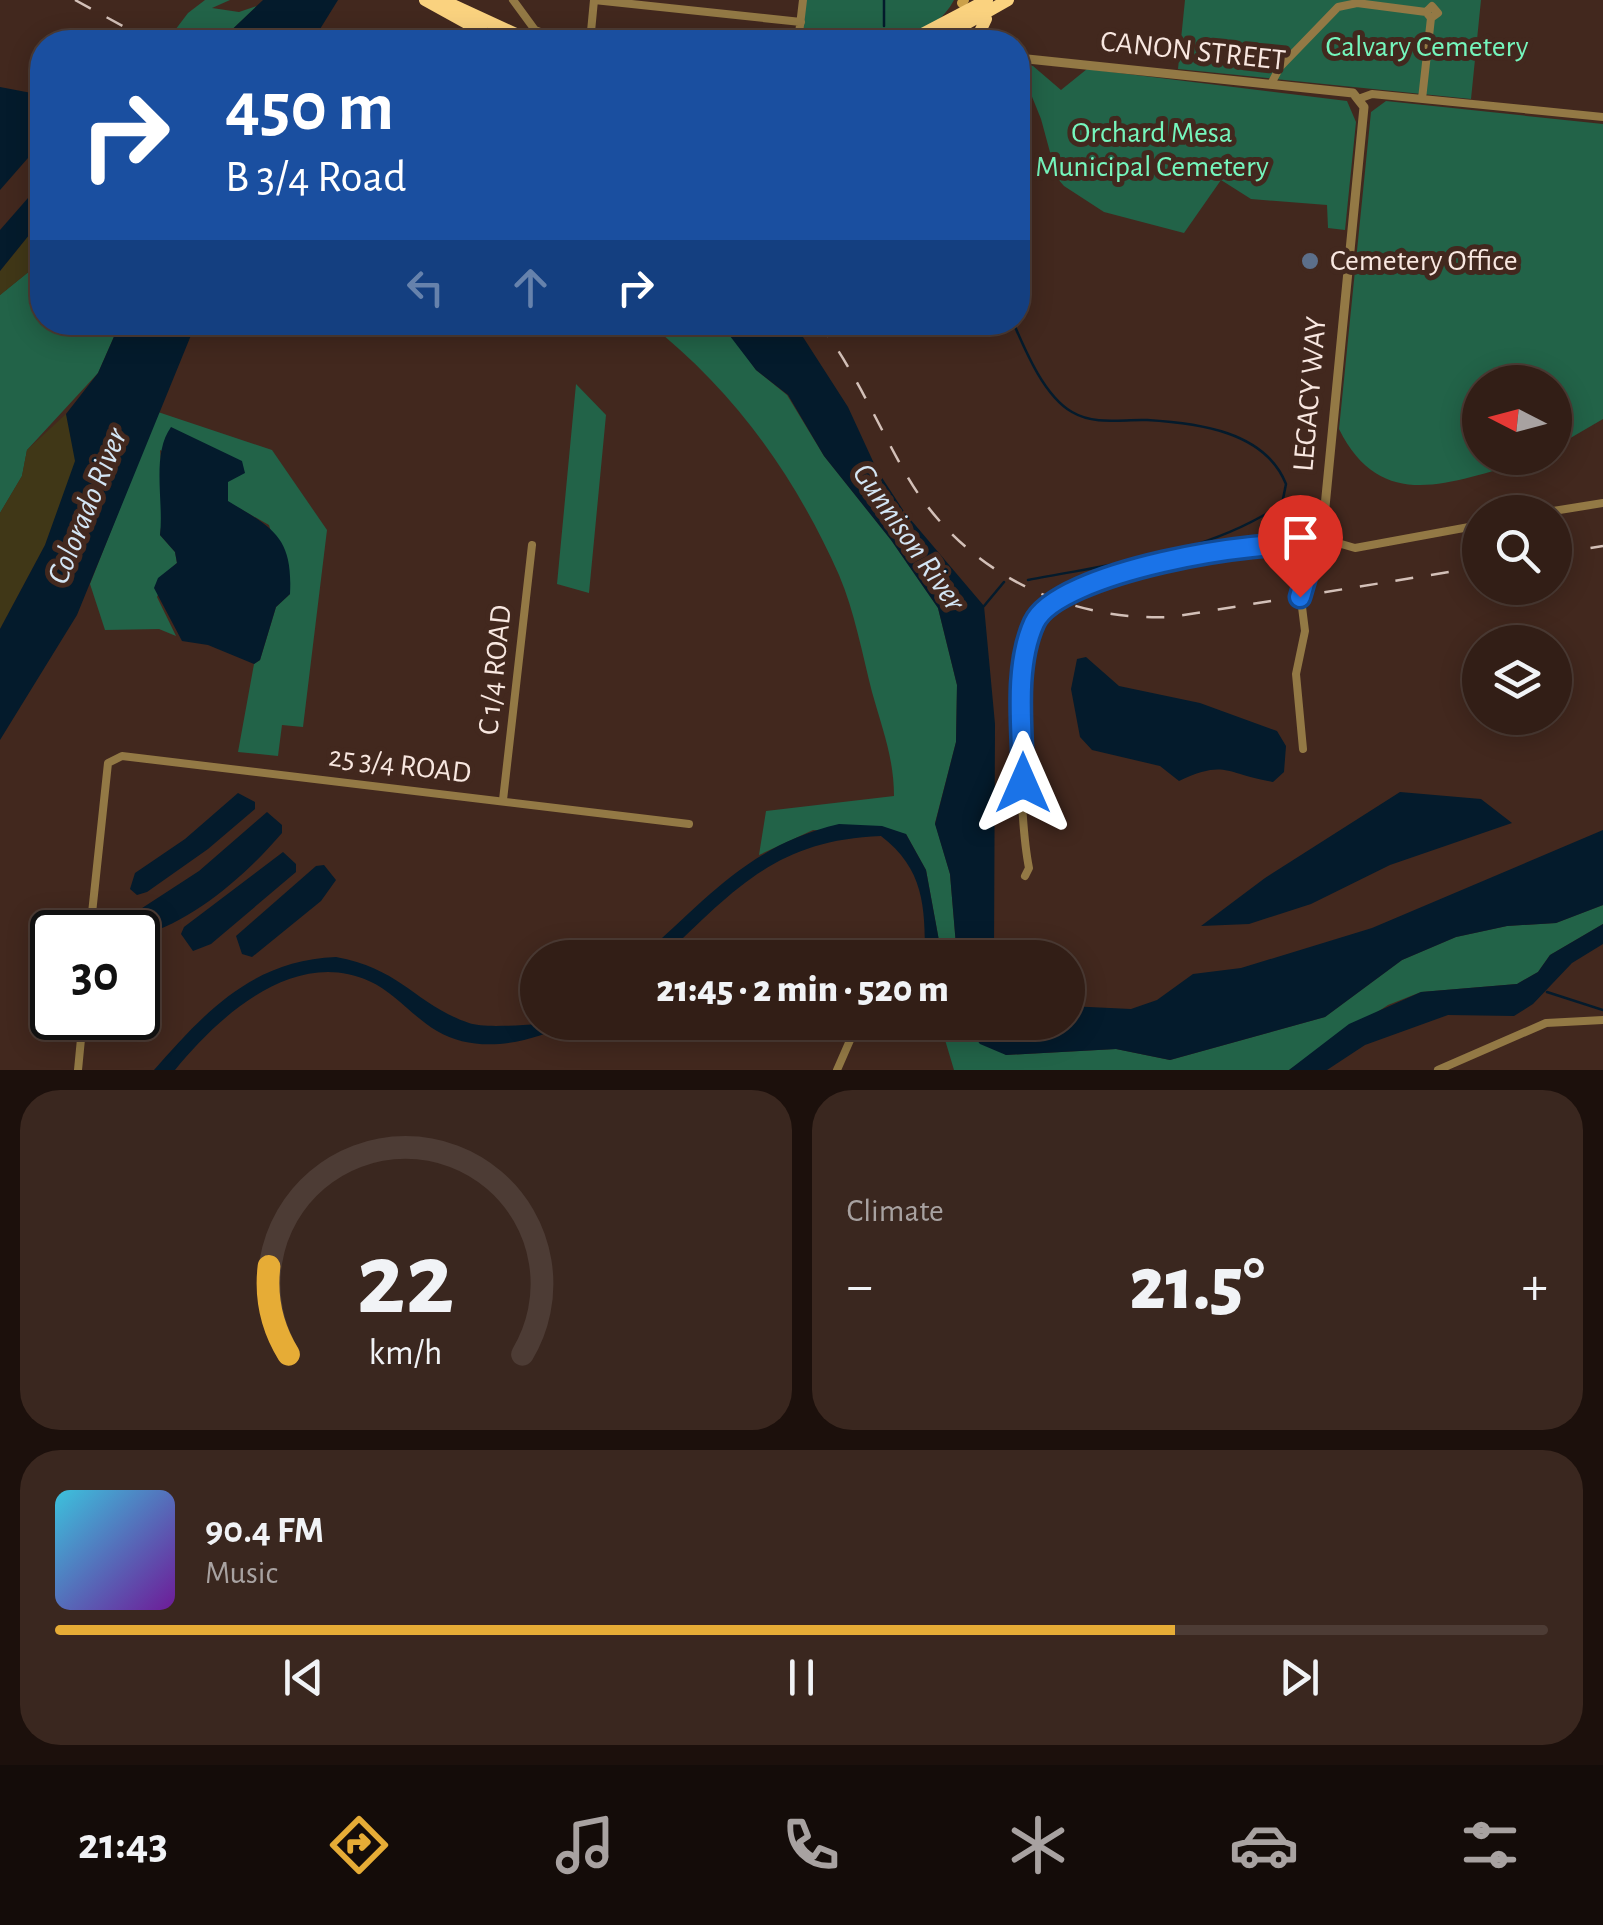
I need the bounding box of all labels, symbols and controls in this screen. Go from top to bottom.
street label: CANON STREET [1099,26,1287,76]
park label: Calvary Cemetery [1326,32,1529,62]
icon: right [60,70,190,200]
text: 450 m [225,73,394,143]
park label: Orchard Mesa Municipal Cemetery [1035,118,1269,182]
text: B 3/4 Road [225,155,407,200]
place label: Cemetery Office [1330,246,1518,276]
marker: Cemetery Office [1299,250,1321,272]
icon: left [398,260,453,315]
icon: ahead [503,260,558,315]
icon: right [608,260,663,315]
street label: LEGACY WAY [1288,315,1332,473]
north arrow [1462,365,1572,475]
map controls [1462,365,1572,735]
water label: Colorado River [41,422,133,588]
water label: Gunnison River [847,458,972,618]
pin [1258,495,1343,598]
button: search [1462,495,1572,605]
icon: arrive [1273,510,1328,565]
street label: C 1/4 ROAD [473,604,517,736]
button: layers [1462,625,1572,735]
position arrow [971,731,1075,835]
street label: 25 3/4 ROAD [327,741,473,789]
speed limit sign: 30 [30,910,160,1040]
text: 21:45 · 2 min · 520 m [656,971,949,1009]
text: Climate [847,1195,944,1227]
text: 22 [357,1229,455,1333]
text: 21.5° [1130,1248,1265,1323]
text: − [847,1259,873,1314]
text: + [1522,1259,1548,1314]
text: km/h [369,1335,443,1371]
text: 90.4 FM [205,1512,324,1550]
text: Music [205,1557,278,1589]
icon: previous [276,1650,331,1705]
icon: pause [774,1650,829,1705]
icon: next [1272,1650,1327,1705]
icon: directions [324,1810,394,1880]
icon: music [550,1810,620,1880]
icon: phone [776,1810,846,1880]
icon: climate [1003,1810,1073,1880]
icon: car [1229,1810,1299,1880]
icon: filters [1455,1810,1525,1880]
text: 21:43 [78,1822,168,1867]

